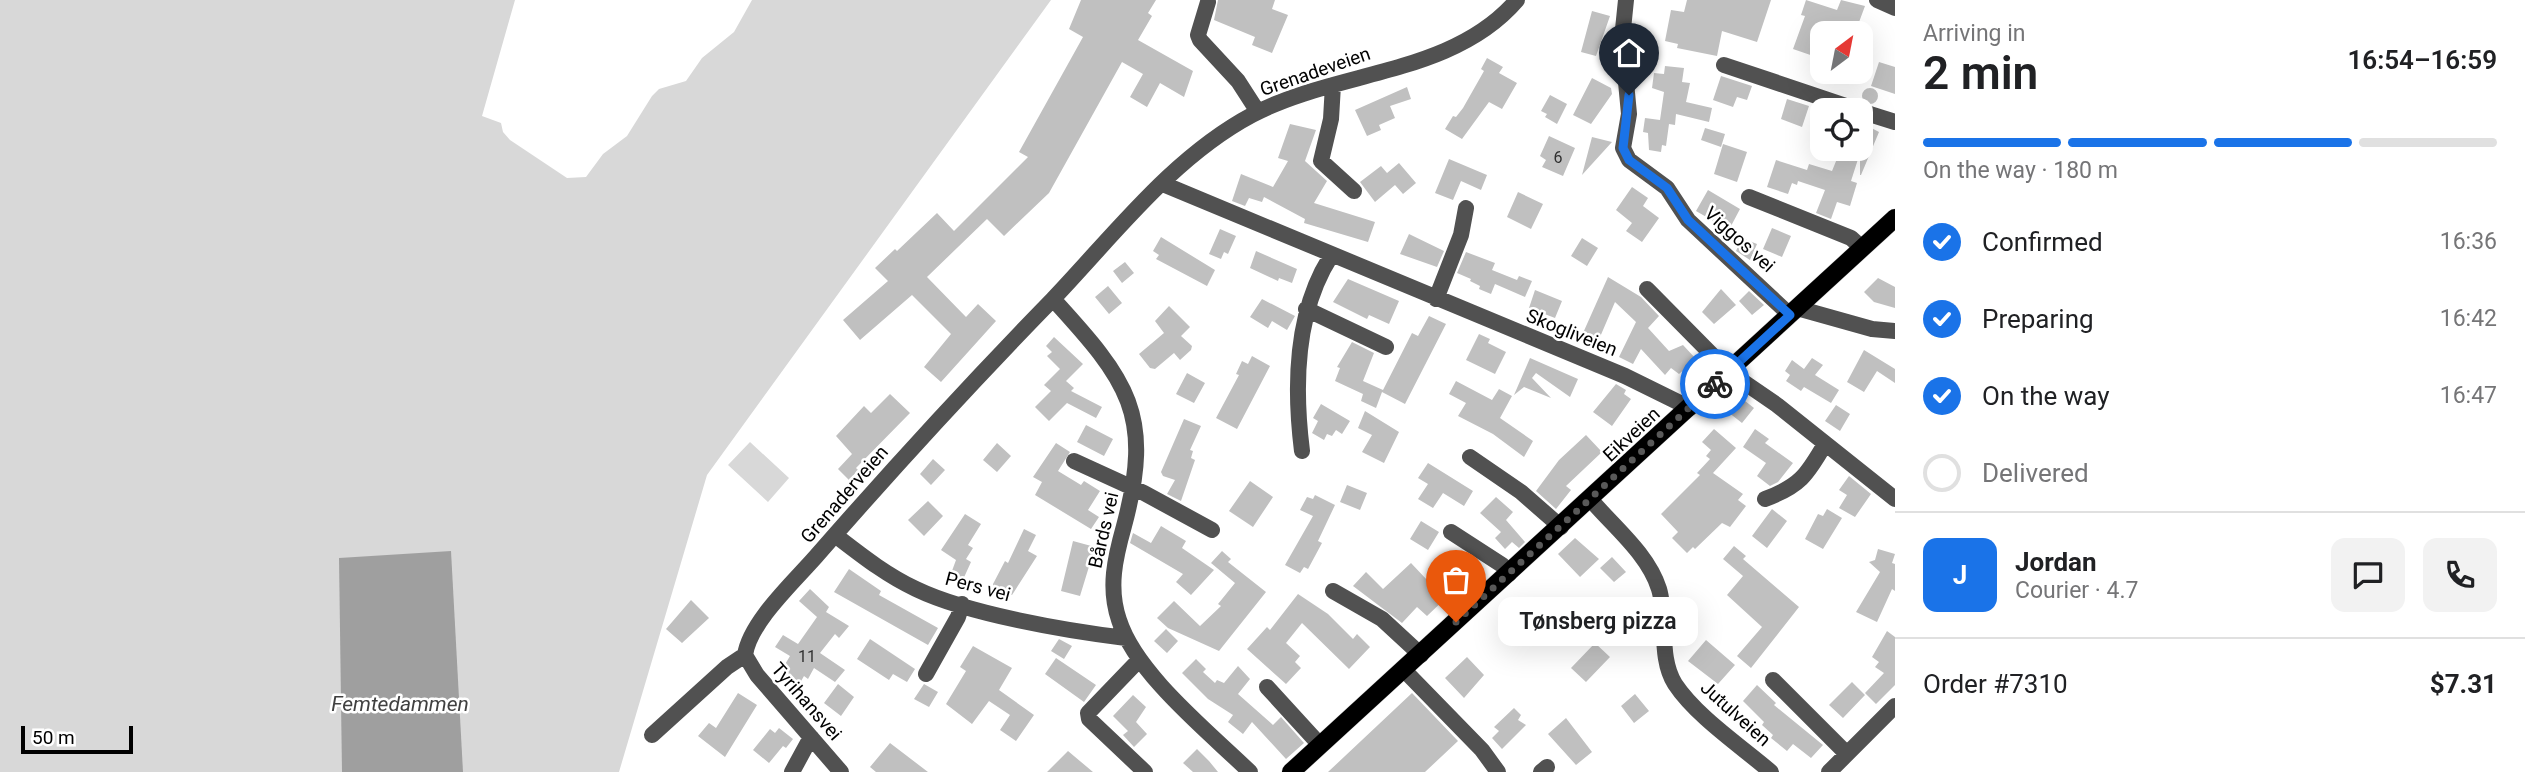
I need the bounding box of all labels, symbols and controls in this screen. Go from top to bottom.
text: Arriving in [1923,20,2026,47]
north arrow [1810,21,1872,84]
map controls [1810,21,1873,161]
pin [1599,23,1659,95]
icon: home [1610,34,1648,72]
street label: Grenadeveien [1257,42,1373,101]
text: 16:54–16:59 [2347,45,2497,75]
text: 2 min [1923,46,2038,100]
button: locate [1810,98,1873,161]
house number: 6 [1554,148,1563,167]
text: On the way · 180 m [1923,157,2118,184]
street label: Viggos vei [1700,202,1780,277]
icon: check [1923,223,1961,261]
text: Confirmed [1982,227,2103,257]
text: 16:36 [2440,228,2497,255]
icon: check [1923,300,1961,338]
street label: Skogliveien [1523,304,1621,361]
text: Preparing [1982,304,2094,334]
text: 16:42 [2440,305,2497,332]
courier [1680,349,1750,419]
icon: bike [1696,365,1734,403]
icon: check [1923,377,1961,415]
text: On the way [1982,381,2110,411]
text: 16:47 [2440,382,2497,409]
street label: Eikveien [1598,402,1665,466]
street label: Grenaderveien [796,441,893,548]
text: Delivered [1982,458,2089,488]
street label: Bårds vei [1084,490,1123,570]
button: chat [2331,538,2405,612]
button: phone [2423,538,2497,612]
text: Jordan [2015,547,2097,577]
pin [1426,550,1486,622]
text: J [1953,560,1967,590]
icon: bag [1437,561,1475,599]
street label: Pers vei [943,567,1013,606]
text: Courier · 4.7 [2015,577,2138,604]
callout: Tønsberg pizza [1498,598,1698,646]
text: Tønsberg pizza [1519,608,1677,635]
house number: 11 [798,647,816,666]
street label: Tyrihansvei [767,658,847,745]
text: Order #7310 [1923,669,2068,699]
text: $7.31 [2430,669,2497,699]
street label: Jutulveien [1696,676,1776,751]
water label: Femtedammen [331,692,469,716]
scale bar [21,723,133,755]
text: 50 m [32,726,75,749]

